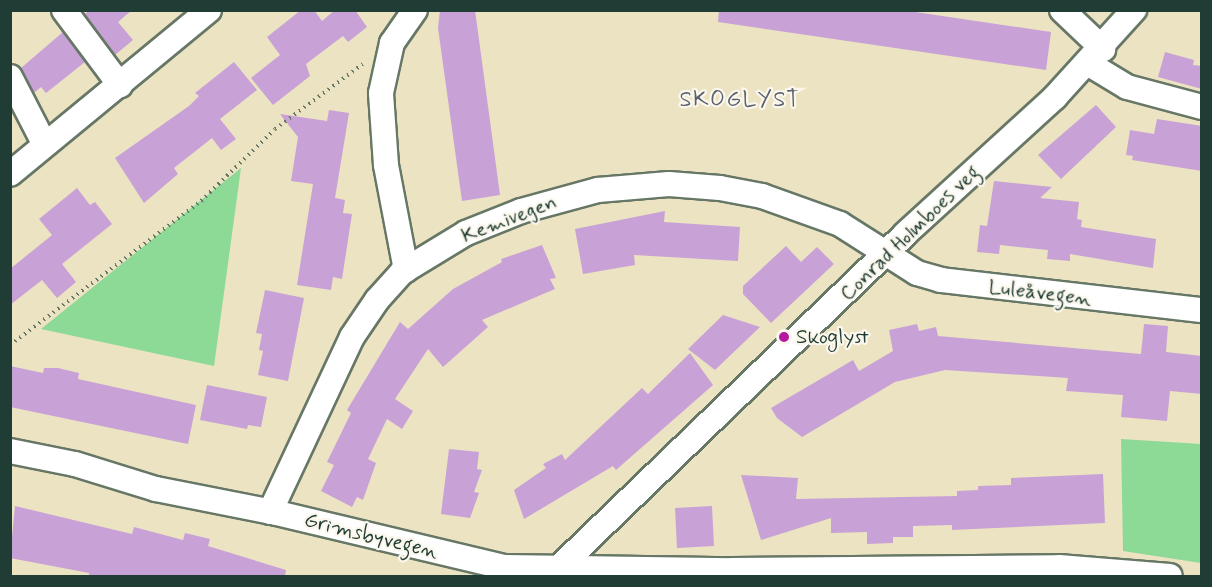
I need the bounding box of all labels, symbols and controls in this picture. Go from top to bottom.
district label: SKOGLYST [680,88,800,114]
street label: Conrad Holmboes veg [831,156,989,310]
street label: Kemivegen [458,189,560,249]
street label: Luleåvegen [987,274,1093,312]
place label: Skoglyst [796,324,869,350]
marker: Skoglyst [777,330,791,344]
street label: Grimsbyvegen [302,507,440,565]

